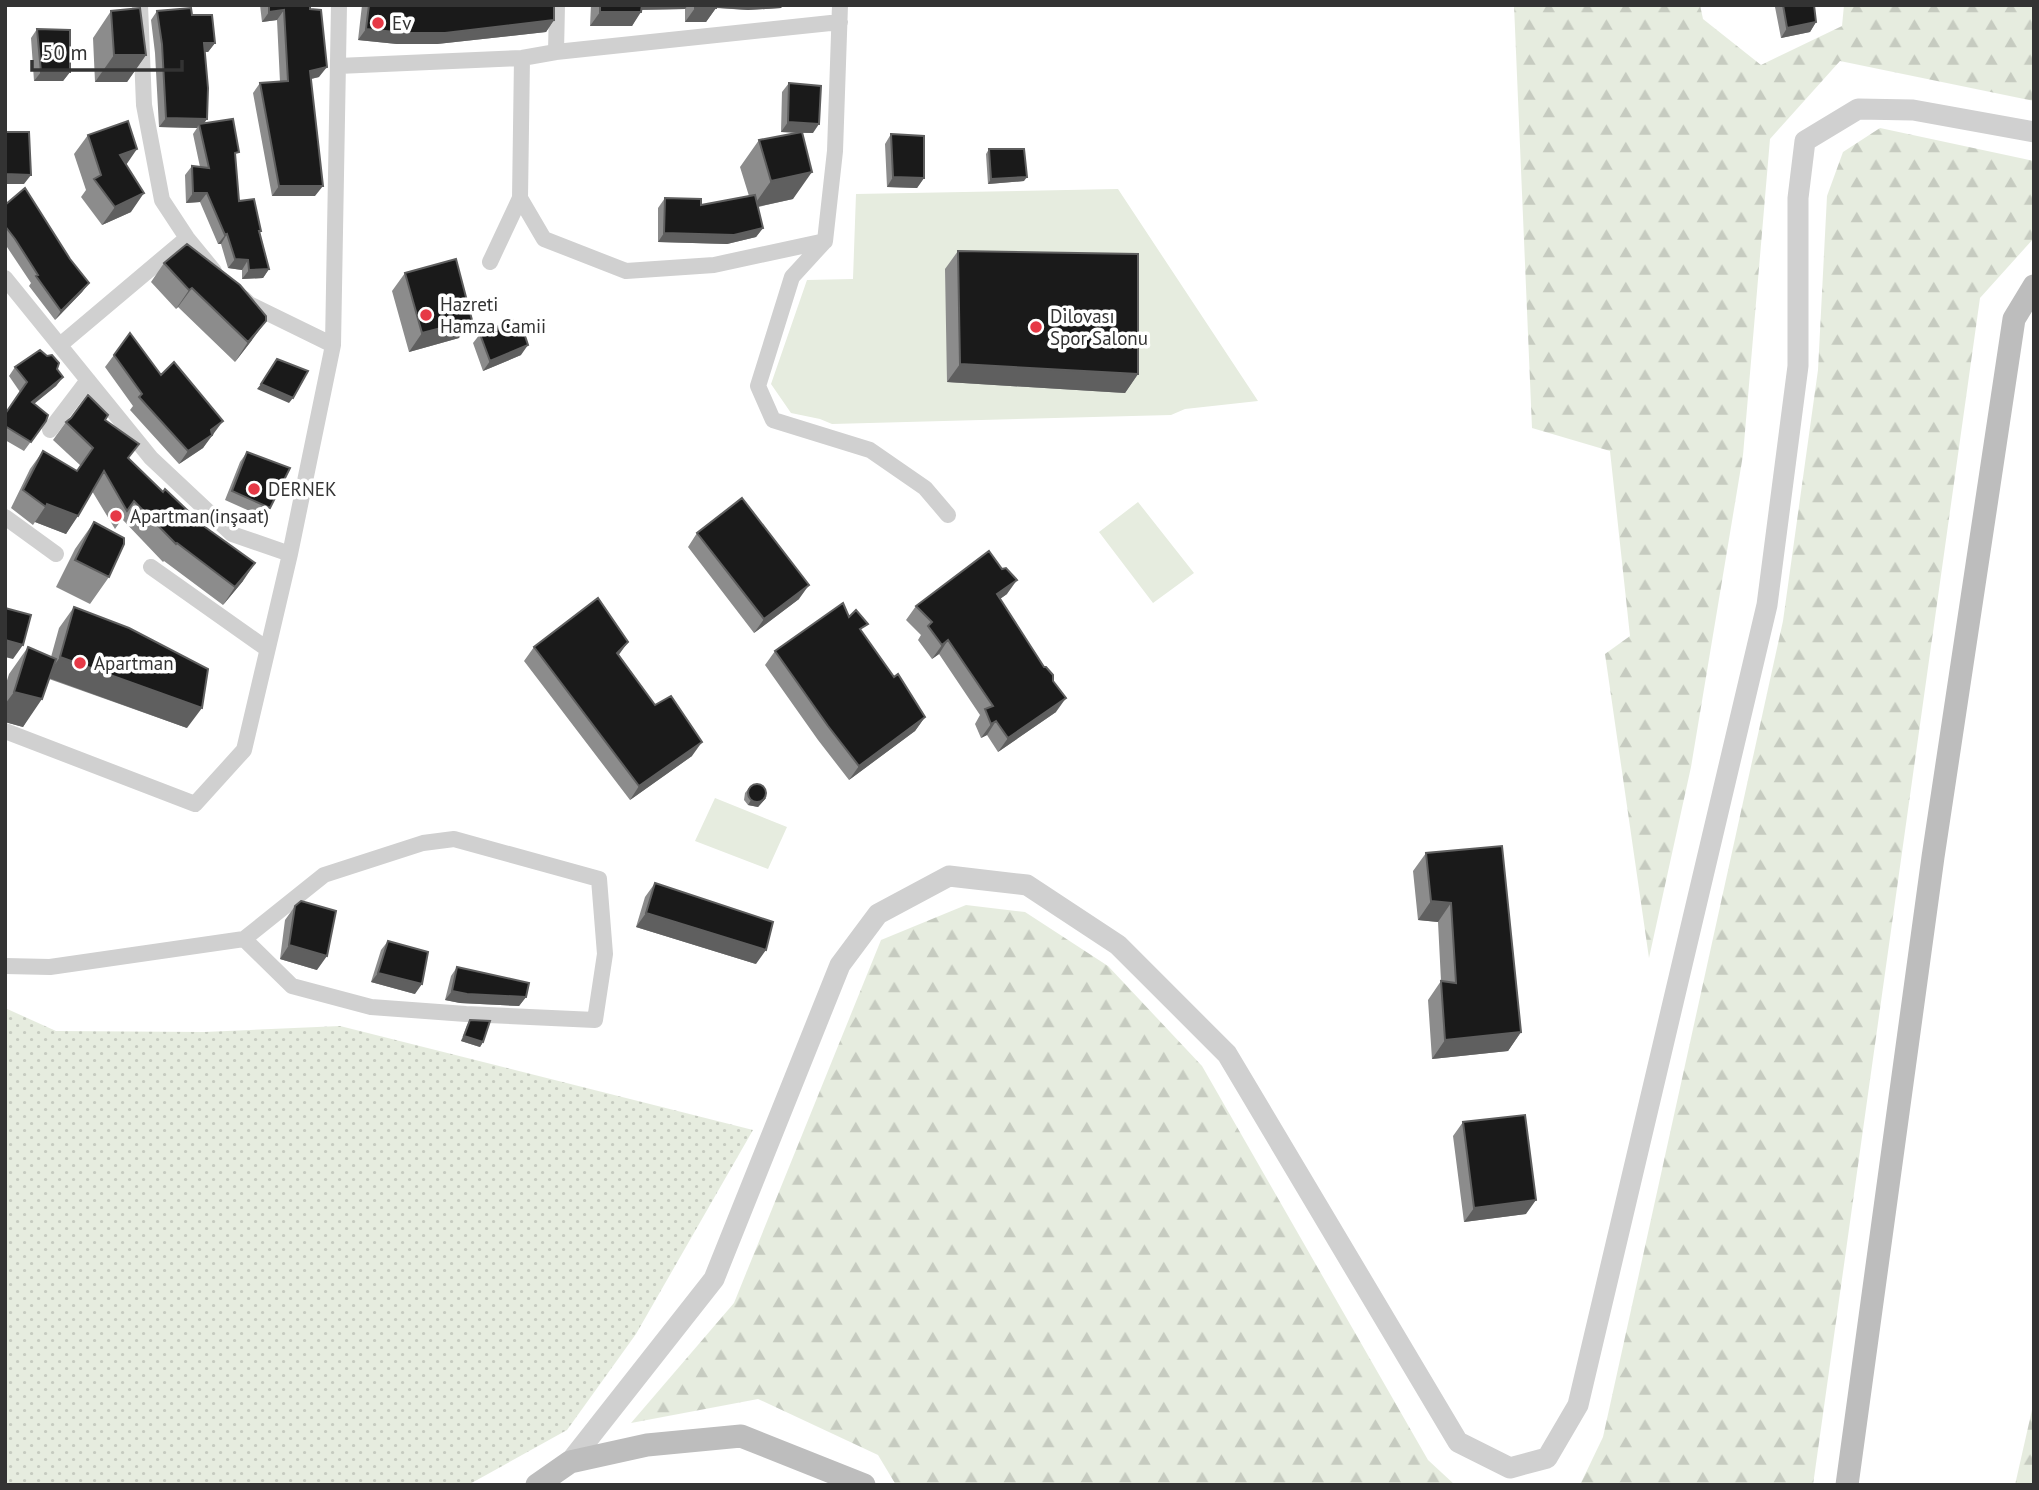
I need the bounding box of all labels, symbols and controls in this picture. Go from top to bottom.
place label: Ev [392,11,411,35]
marker: Ev [370,15,386,31]
scale bar [32,28,182,72]
text: 50 m [42,39,88,66]
place label: Hazreti Hamza Camii [440,292,546,338]
place label: Dilovası Spor Salonu [1050,304,1148,350]
marker: Hazreti Hamza Camii [418,307,434,323]
marker: Dilovası Spor Salonu [1028,319,1044,335]
place label: DERNEK [268,477,336,501]
marker: DERNEK [246,481,262,497]
place label: Apartman(inşaat) [130,504,269,528]
marker: Apartman(inşaat) [108,508,124,524]
place label: Apartman [94,651,174,675]
marker: Apartman [72,655,88,671]

